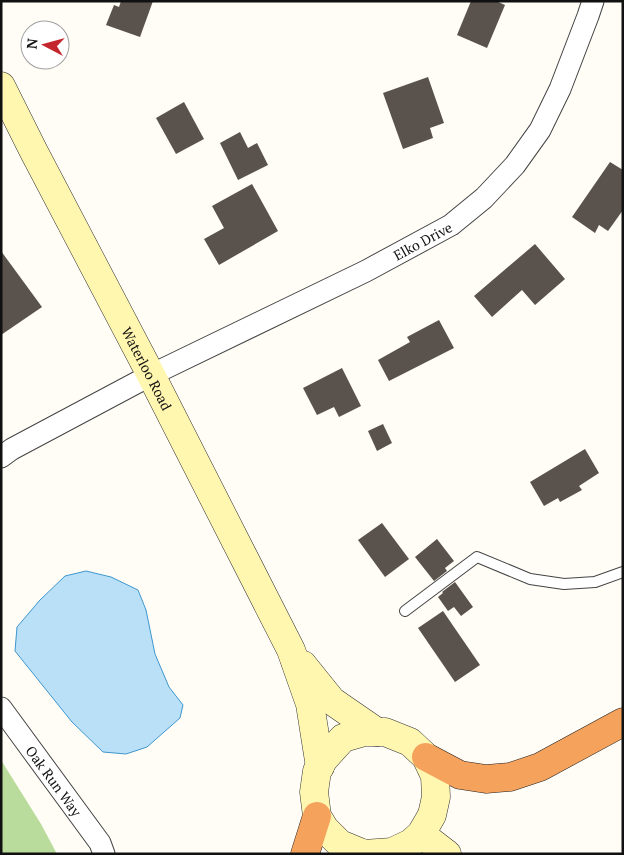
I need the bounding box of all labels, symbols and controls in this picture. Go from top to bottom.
north arrow [20,20,70,70]
text: N [22,37,42,50]
street label: Elko Drive [390,217,455,264]
street label: Waterloo Road [118,323,177,413]
street label: Oak Run Way [22,741,87,820]

